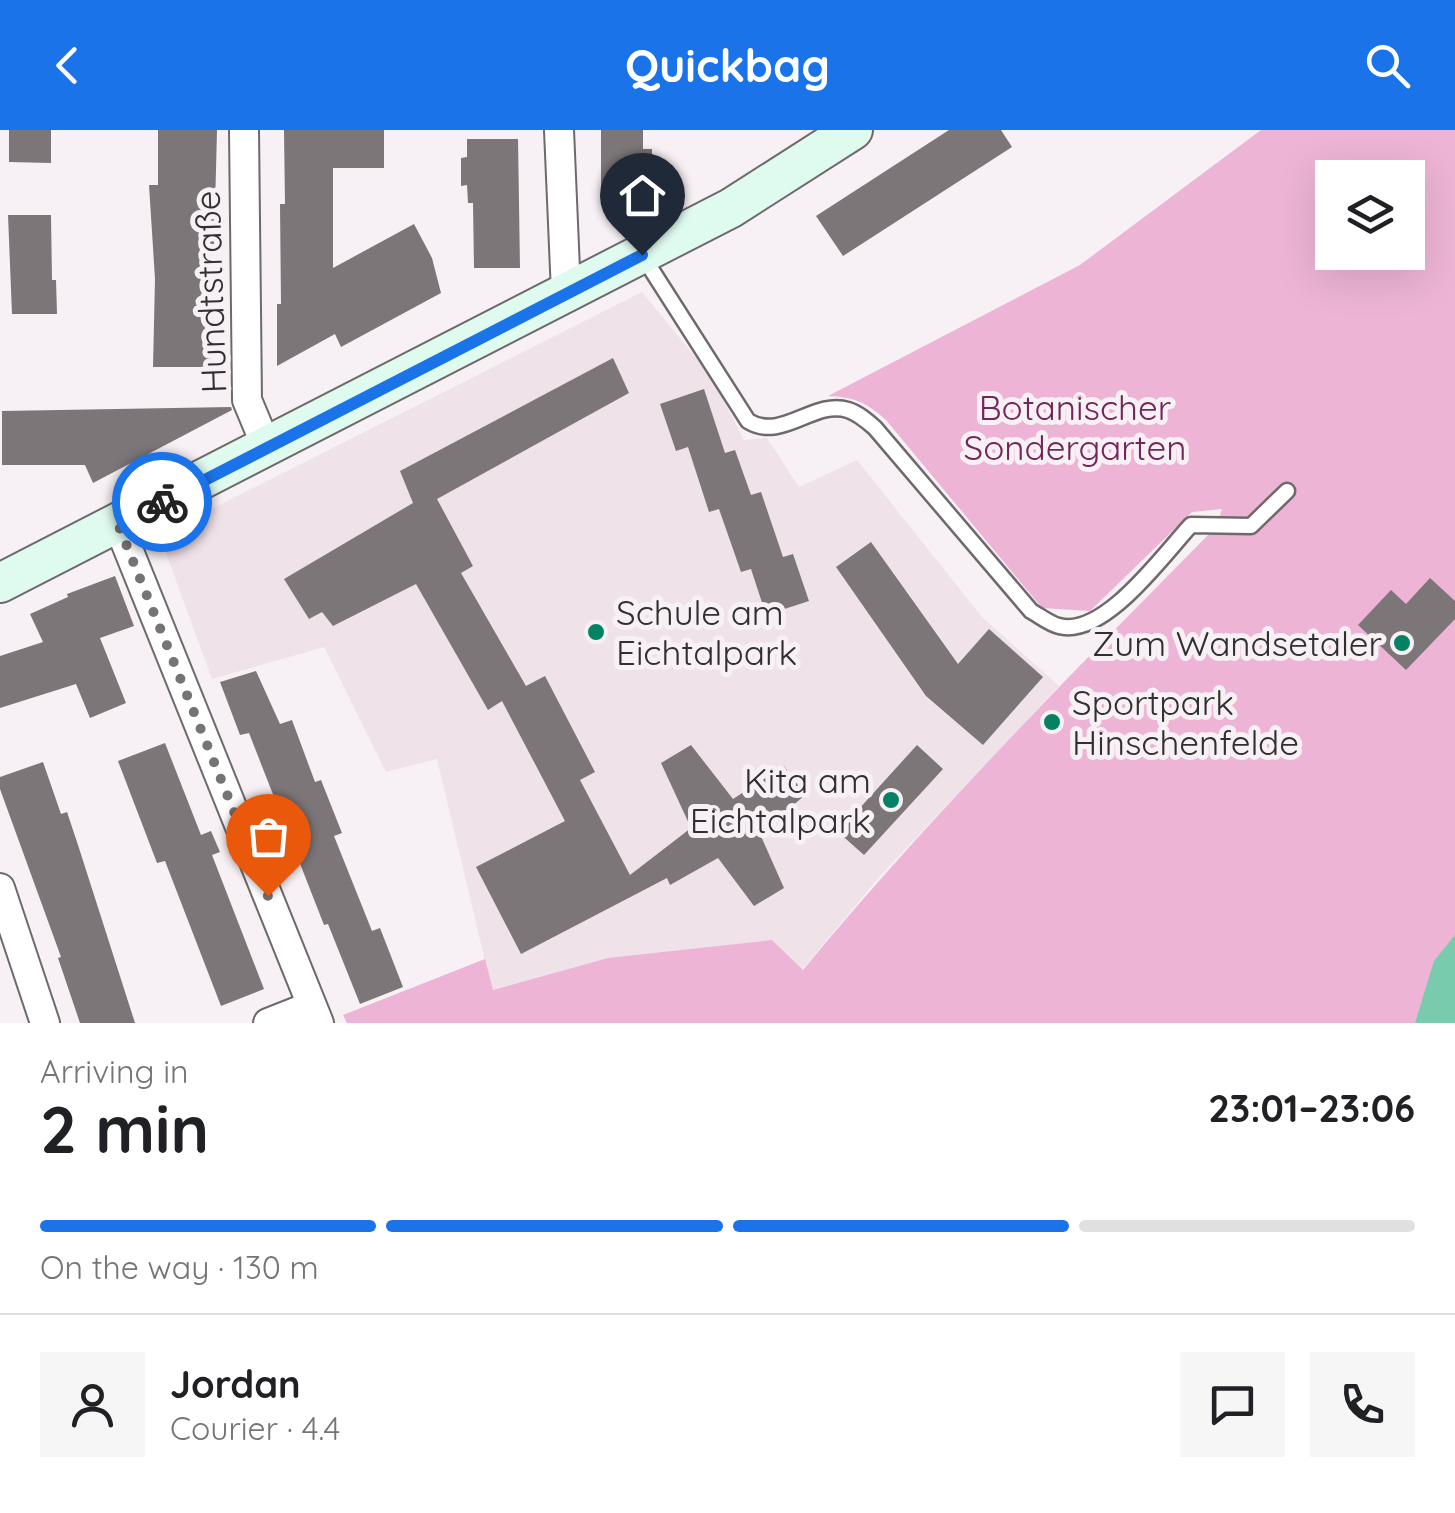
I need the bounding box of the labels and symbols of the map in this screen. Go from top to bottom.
pin [600,153,685,256]
street label: Hundtstraße [184,190,236,394]
park label: Botanischer Sondergarten [963,385,1187,469]
courier [112,452,212,552]
place label: Schule am Eichtalpark [616,590,797,674]
marker: Schule am Eichtalpark [585,621,607,643]
place label: Zum Wandsetaler [1092,621,1382,665]
marker: Zum Wandsetaler [1391,632,1413,654]
place label: Sportpark Hinschenfelde [1072,680,1299,764]
marker: Sportpark Hinschenfelde [1041,711,1063,733]
place label: Kita am Eichtalpark [690,758,871,842]
marker: Kita am Eichtalpark [880,789,902,811]
pin [226,794,311,897]

